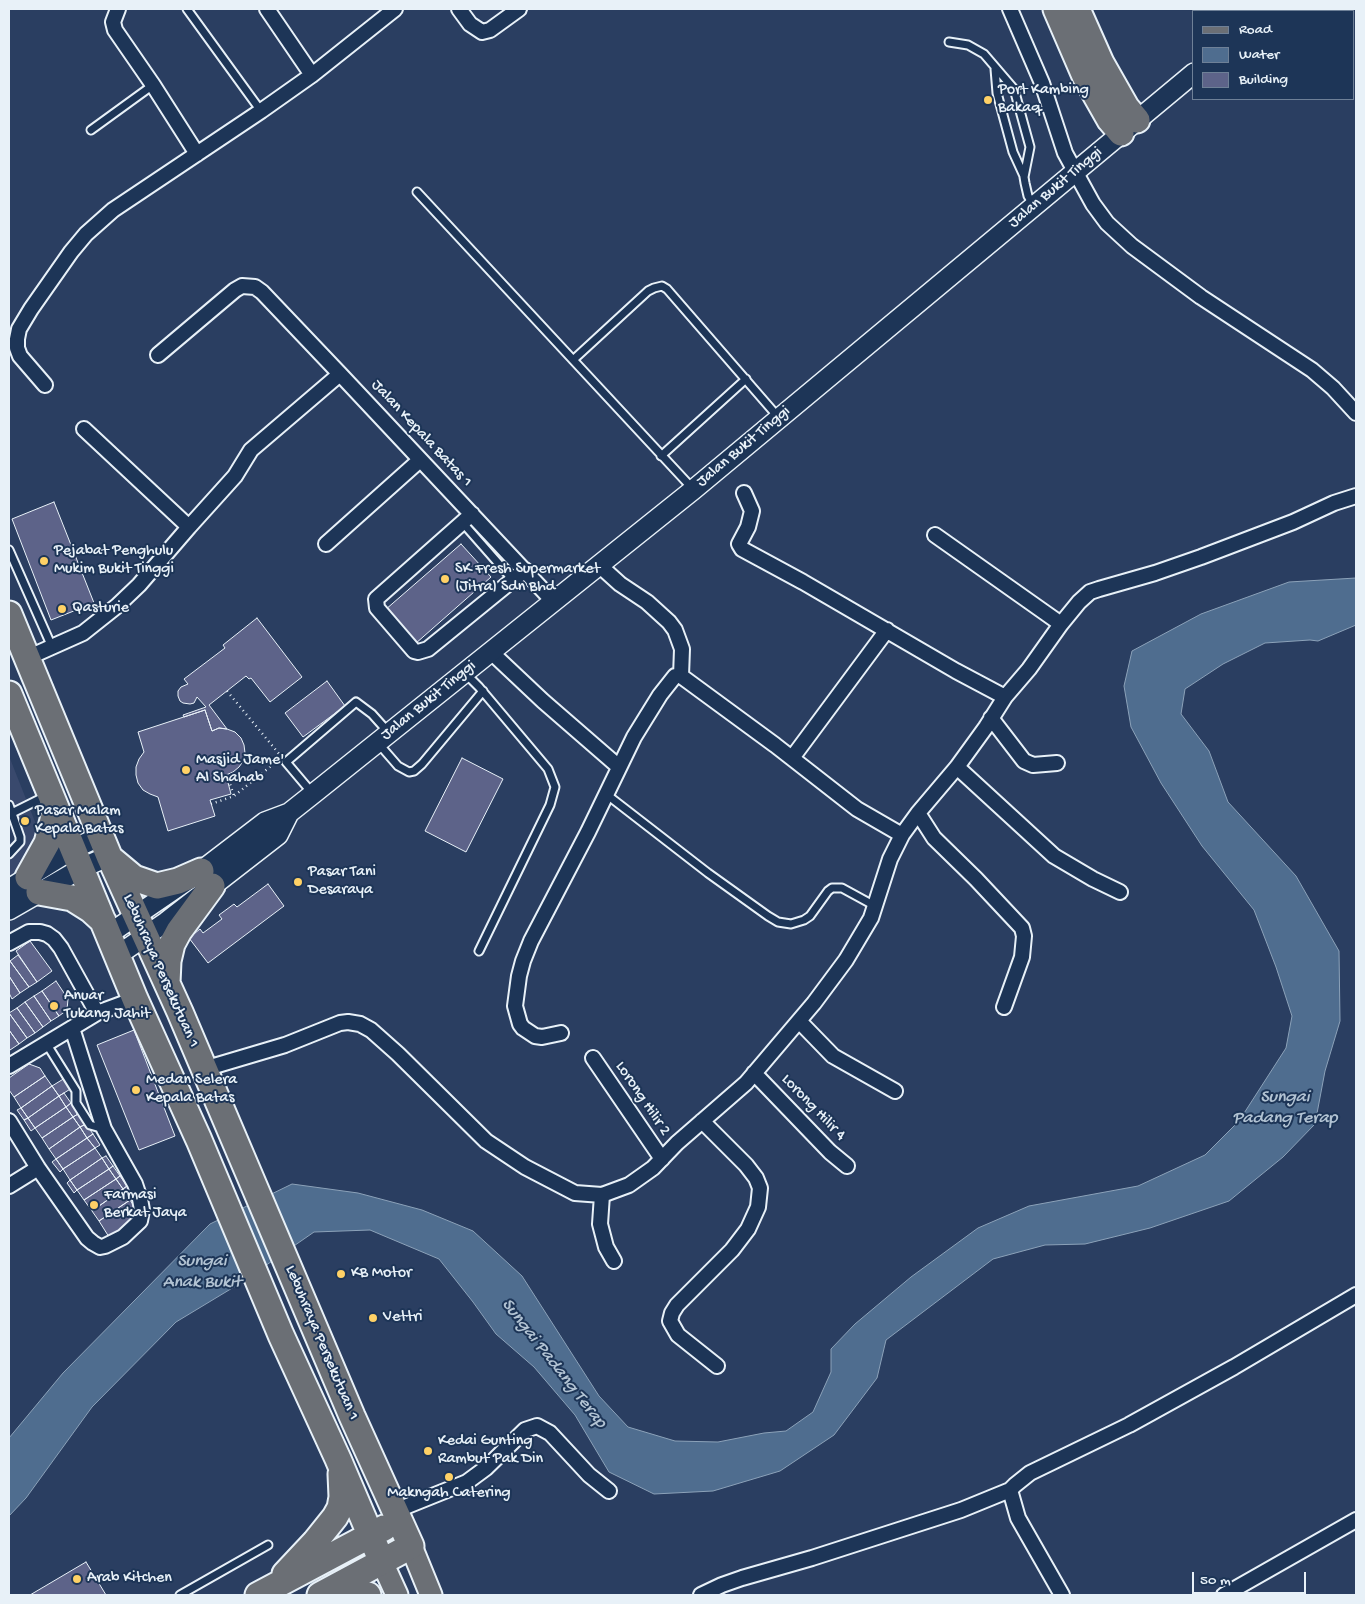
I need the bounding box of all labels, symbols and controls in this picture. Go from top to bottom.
legend [1192,10,1355,100]
text: Road [1239,21,1272,39]
text: Water [1239,46,1279,64]
text: Building [1239,71,1288,89]
place label: Port Kambing Bakaq [998,81,1089,119]
marker: Port Kambing Bakaq [982,94,994,106]
street label: Jalan Bukit Tinggi [1005,143,1107,233]
street label: Jalan Kepala Batas 1 [366,376,476,492]
street label: Jalan Bukit Tinggi [693,402,795,492]
place label: Pejabat Penghulu Mukim Bukit Tinggi [54,542,174,580]
marker: Pejabat Penghulu Mukim Bukit Tinggi [38,555,50,567]
place label: SK Fresh Supermarket (Jitra) Sdn Bhd [455,560,600,598]
marker: SK Fresh Supermarket (Jitra) Sdn Bhd [439,573,451,585]
place label: Qasturie [72,599,129,619]
marker: Qasturie [56,603,68,615]
street label: Jalan Bukit Tinggi [378,657,480,745]
place label: Masjid Jame' Al Shahab [196,751,284,789]
marker: Masjid Jame' Al Shahab [180,764,192,776]
place label: Pasar Malam Kepala Batas [35,802,123,840]
marker: Pasar Malam Kepala Batas [19,815,31,827]
place label: Pasar Tani Desaraya [308,863,376,901]
marker: Pasar Tani Desaraya [292,876,304,888]
street label: Lebuhraya Persekutuan 1 [117,891,203,1051]
place label: Anuar Tukang Jahit [64,987,150,1025]
marker: Anuar Tukang Jahit [48,1000,60,1012]
street label: Lorong Hilir 2 [610,1058,674,1140]
place label: Medan Selera Kepala Batas [146,1071,237,1109]
street label: Lorong Hilir 4 [776,1071,850,1145]
marker: Medan Selera Kepala Batas [130,1084,142,1096]
water label: Sungai Padang Terap [1233,1087,1337,1130]
place label: Farmasi Berkat Jaya [104,1186,187,1224]
marker: Farmasi Berkat Jaya [88,1199,100,1211]
water label: Sungai Anak Bukit [163,1251,241,1294]
street label: Lebuhraya Persekutuan 1 [280,1263,362,1423]
place label: KB Motor [351,1264,412,1284]
marker: KB Motor [335,1268,347,1280]
water label: Sungai Padang Terap [496,1295,610,1433]
place label: Vettri [383,1308,422,1328]
marker: Vettri [367,1312,379,1324]
place label: Kedai Gunting Rambut Pak Din [438,1432,543,1470]
marker: Kedai Gunting Rambut Pak Din [422,1445,434,1457]
marker: Makngah Catering [443,1471,455,1483]
place label: Makngah Catering [387,1484,511,1504]
scale bar [1195,1562,1309,1594]
place label: Arab Kitchen [87,1569,172,1589]
text: 50 m [1200,1572,1231,1590]
marker: Arab Kitchen [71,1573,83,1585]

